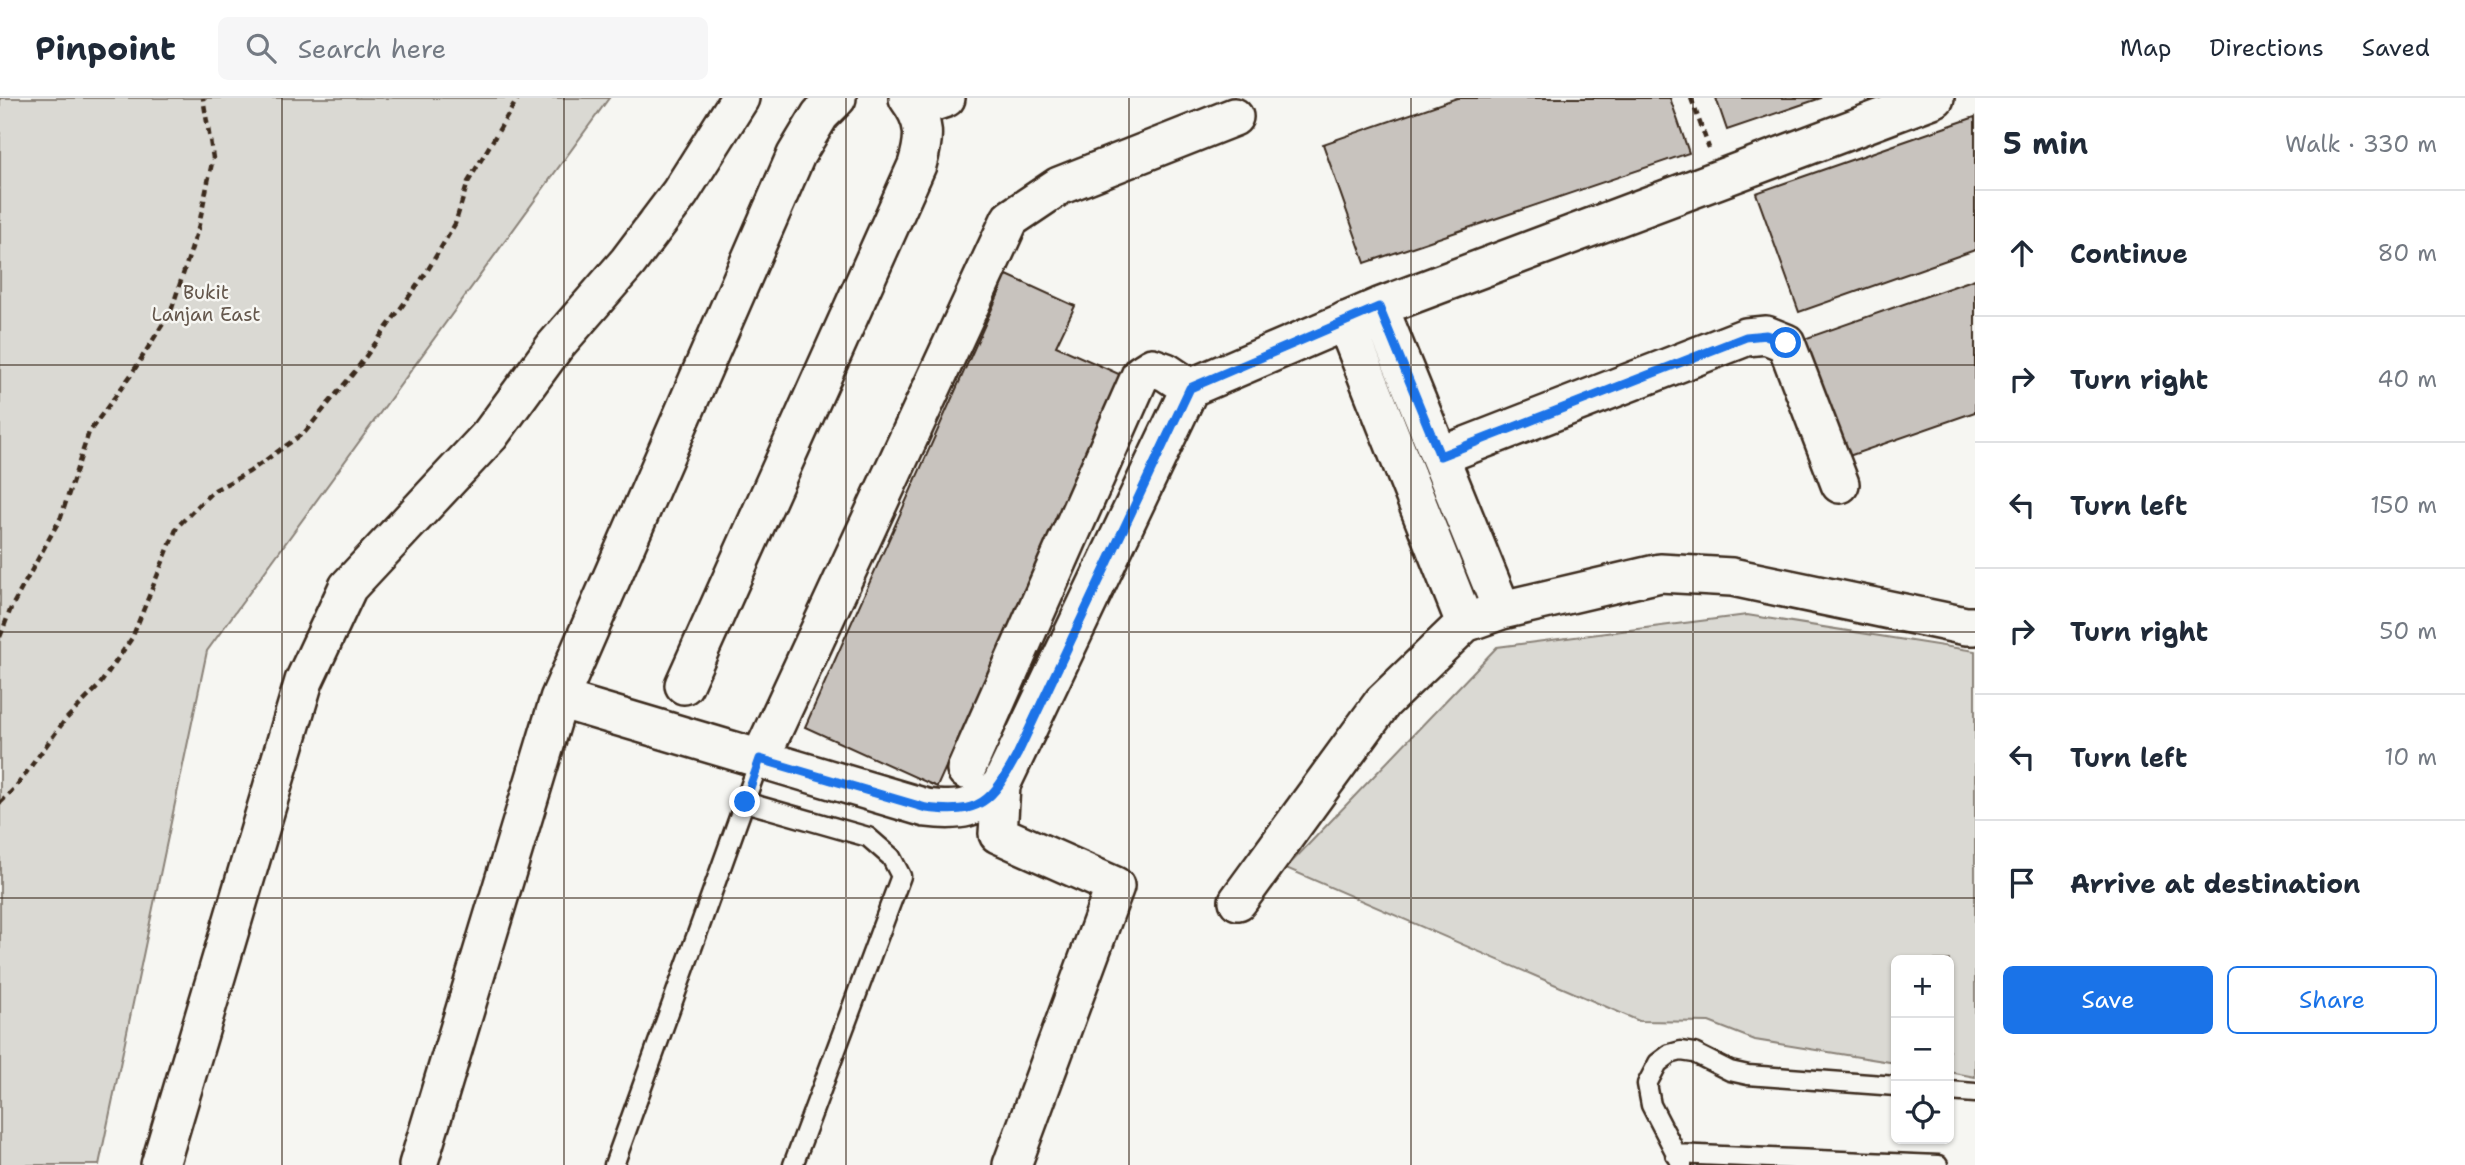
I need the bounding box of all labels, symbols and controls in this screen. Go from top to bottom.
search box [218,17,708,80]
text: Pinpoint [35,26,176,71]
icon: search [242,29,280,67]
text: Search here [298,31,446,66]
text: Map [2120,32,2171,64]
text: Directions [2209,32,2324,64]
text: Saved [2362,32,2430,64]
text: 5 min [2003,123,2088,164]
text: Walk · 330 m [2285,129,2437,159]
icon: ahead [2003,234,2041,272]
text: Continue [2070,236,2188,271]
text: 80 m [2378,238,2437,268]
park label: Bukit Lanjan East [151,280,261,327]
route start [1770,327,1801,358]
icon: right [2003,360,2041,398]
text: Turn right [2070,362,2208,397]
text: 40 m [2377,364,2437,394]
icon: left [2003,486,2041,524]
text: Turn left [2070,488,2187,523]
text: 150 m [2370,490,2437,520]
icon: right [2003,612,2041,650]
text: Turn right [2070,614,2208,649]
text: 50 m [2379,616,2437,646]
icon: left [2003,738,2041,776]
text: Turn left [2070,740,2187,775]
text: 10 m [2384,742,2437,772]
route end [729,786,760,817]
icon: arrive [2003,864,2041,902]
text: Arrive at destination [2070,866,2360,901]
map controls [1891,955,1954,1144]
button: + [1891,955,1954,1018]
button: Save [2003,966,2213,1034]
button: Share [2227,966,2437,1034]
button: − [1891,1018,1954,1081]
button: locate [1891,1081,1954,1144]

